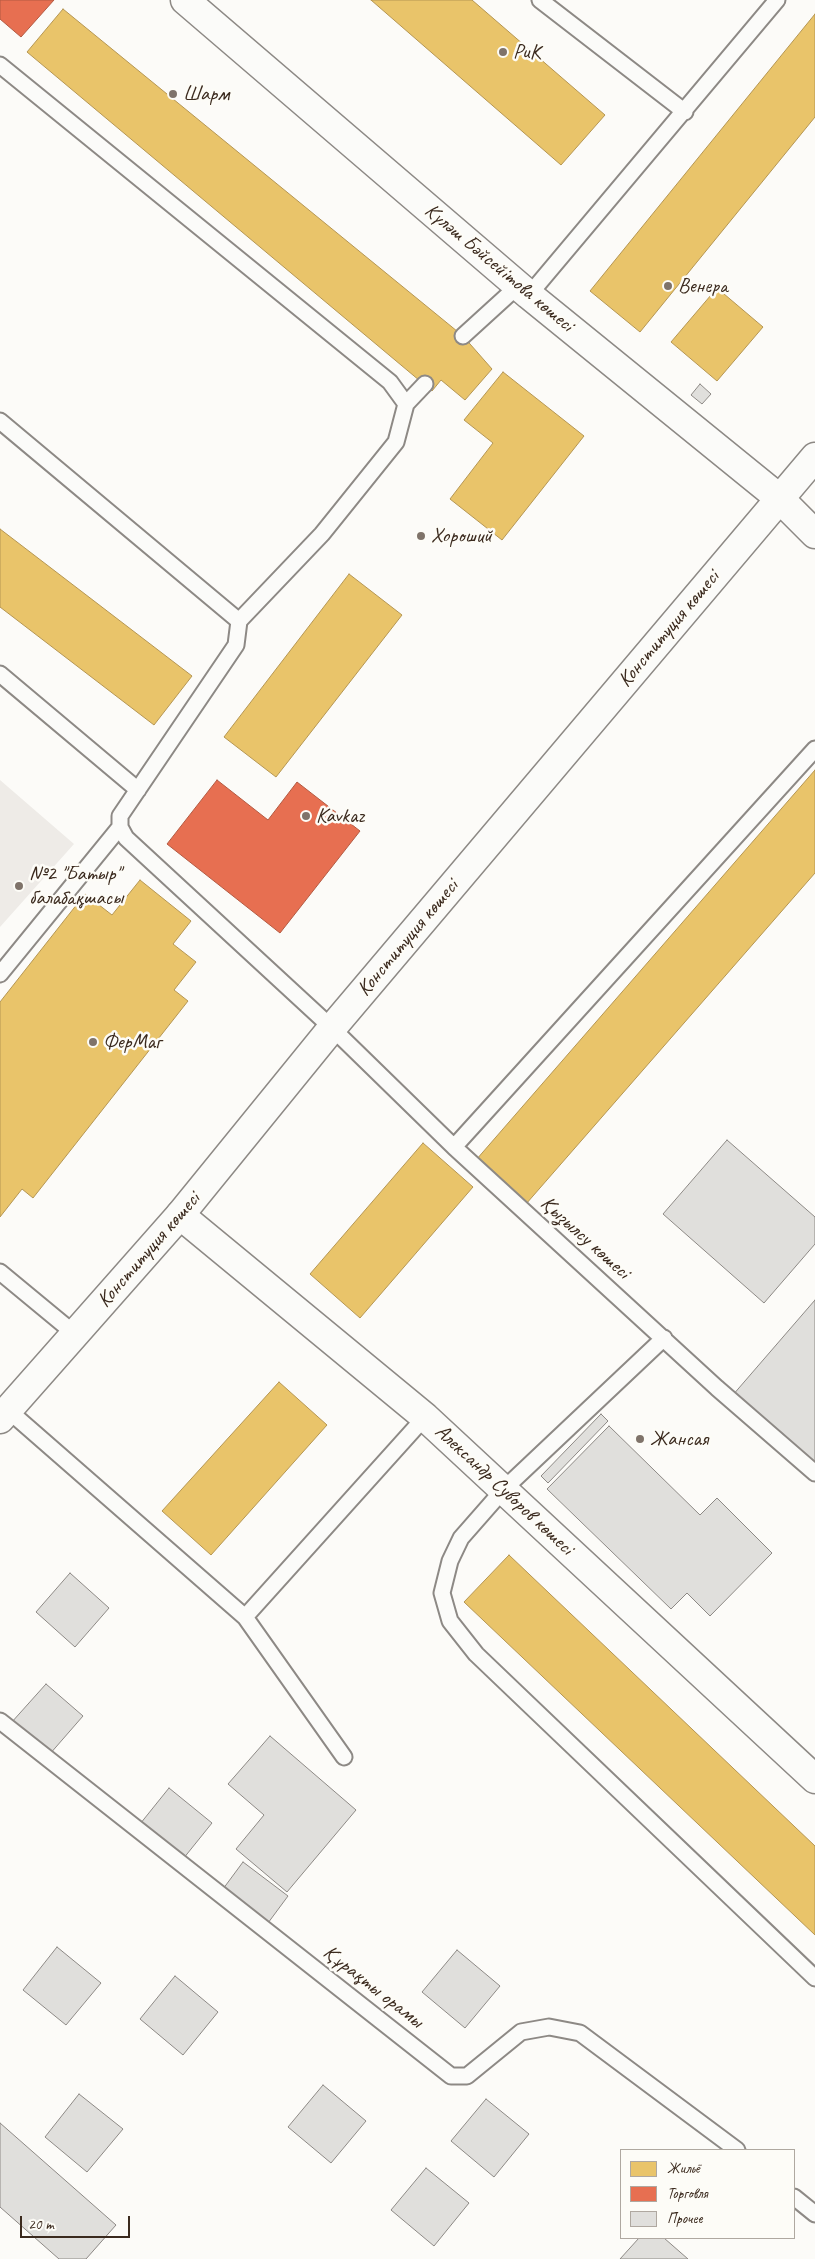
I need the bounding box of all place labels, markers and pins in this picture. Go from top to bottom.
place label: РиК [513,39,540,65]
marker: РиК [497,46,509,58]
place label: Шарм [183,81,229,107]
marker: Шарм [167,88,179,100]
place label: Венера [678,273,728,299]
marker: Венера [662,280,674,292]
place label: Хороший [431,523,492,549]
marker: Хороший [415,530,427,542]
place label: Kavkaz [316,803,364,829]
marker: Kavkaz [300,810,312,822]
place label: №2 "Батыр" балабақшасы [29,861,123,911]
marker: №2 "Батыр" балабақшасы [13,880,25,892]
place label: ФерМаг [103,1029,161,1055]
marker: ФерМаг [87,1036,99,1048]
place label: Жансая [650,1426,708,1452]
marker: Жансая [634,1433,646,1445]

